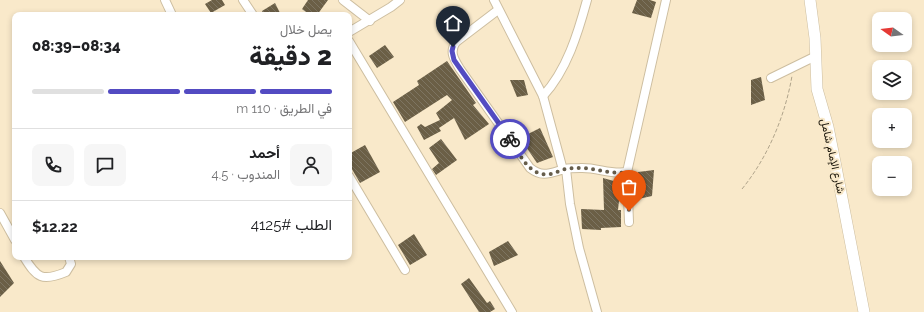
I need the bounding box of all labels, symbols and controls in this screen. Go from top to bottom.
pin [436,6,470,47]
icon: home [442,12,464,34]
north arrow [872,12,912,52]
map controls [872,12,912,196]
text: يصل خلال [280,22,332,37]
text: 08:34–08:39 [32,37,121,55]
text: 2 دقيقة [249,41,332,71]
button: layers [872,60,912,100]
text: في الطريق · 110 m [236,101,332,116]
button: + [872,108,912,148]
street label: شارع الإمام شامل [817,117,848,195]
courier [490,119,530,159]
icon: bike [499,128,521,150]
button: phone [32,144,74,186]
button: chat [84,144,126,186]
text: أحمد [249,144,280,162]
button: person [290,144,332,186]
button: − [872,156,912,196]
text: المندوب · 4.5 [212,167,280,182]
pin [612,170,646,211]
icon: bag [618,176,640,198]
text: الطلب #4125 [251,216,332,234]
text: $12.22 [32,218,78,236]

